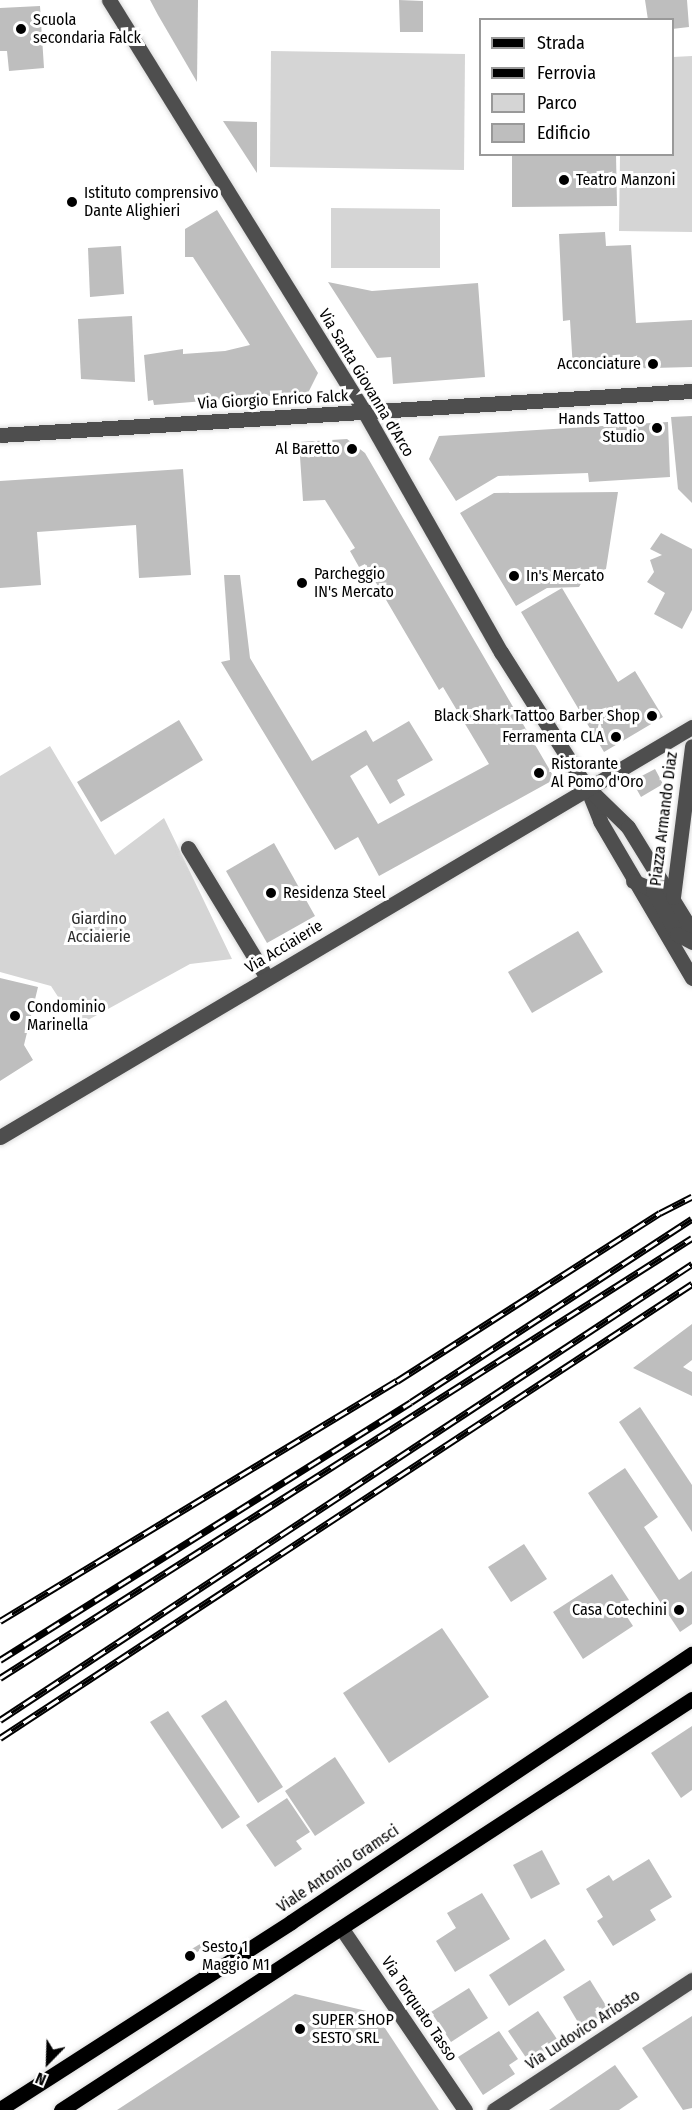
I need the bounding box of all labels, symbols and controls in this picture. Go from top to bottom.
place label: Scuola secondaria Falck [33,10,141,48]
legend [479,18,674,156]
marker: Scuola secondaria Falck [14,22,28,36]
text: Strada [537,32,585,54]
text: Ferrovia [537,62,596,84]
text: Parco [537,92,577,114]
text: Edificio [537,122,590,144]
place label: Teatro Manzoni [576,170,675,190]
marker: Teatro Manzoni [557,173,571,187]
place label: Istituto comprensivo Dante Alighieri [84,183,219,221]
marker: Istituto comprensivo Dante Alighieri [65,195,79,209]
street label: Via Santa Giovanna d'Arco [314,305,418,461]
place label: Acconciature [557,354,641,374]
marker: Acconciature [646,357,660,371]
street label: Via Giorgio Enrico Falck [197,386,349,414]
place label: Hands Tattoo Studio [558,409,645,447]
marker: Hands Tattoo Studio [650,421,664,435]
place label: Al Baretto [275,439,340,459]
marker: Al Baretto [345,442,359,456]
place label: Parcheggio IN's Mercato [314,564,394,602]
place label: In's Mercato [526,566,604,586]
marker: In's Mercato [507,569,521,583]
marker: Parcheggio IN's Mercato [295,576,309,590]
place label: Black Shark Tattoo Barber Shop [434,706,640,726]
marker: Black Shark Tattoo Barber Shop [645,709,659,723]
place label: Ferramenta CLA [502,727,604,747]
marker: Ferramenta CLA [609,730,623,744]
street label: Piazza Armando Diaz [646,751,682,887]
place label: Ristorante Al Pomo d'Oro [551,754,644,792]
marker: Ristorante Al Pomo d'Oro [532,766,546,780]
place label: Residenza Steel [283,883,386,903]
marker: Residenza Steel [264,886,278,900]
park label: Giardino Acciaierie [67,909,131,947]
street label: Via Acciaierie [242,916,326,978]
place label: Condominio Marinella [27,997,106,1035]
marker: Condominio Marinella [8,1009,22,1023]
place label: Casa Cotechini [572,1600,667,1620]
marker: Casa Cotechini [672,1603,686,1617]
street label: Viale Antonio Gramsci [273,1821,403,1917]
place label: Sesto 1 Maggio M1 [202,1937,270,1975]
marker: Sesto 1 Maggio M1 [183,1949,197,1963]
street label: Via Torquato Tasso [377,1953,461,2065]
street label: Via Ludovico Ariosto [522,1986,644,2074]
place label: SUPER SHOP SESTO SRL [312,2010,394,2048]
marker: SUPER SHOP SESTO SRL [293,2022,307,2036]
north arrow [18,2032,78,2092]
text: N [33,2068,49,2090]

